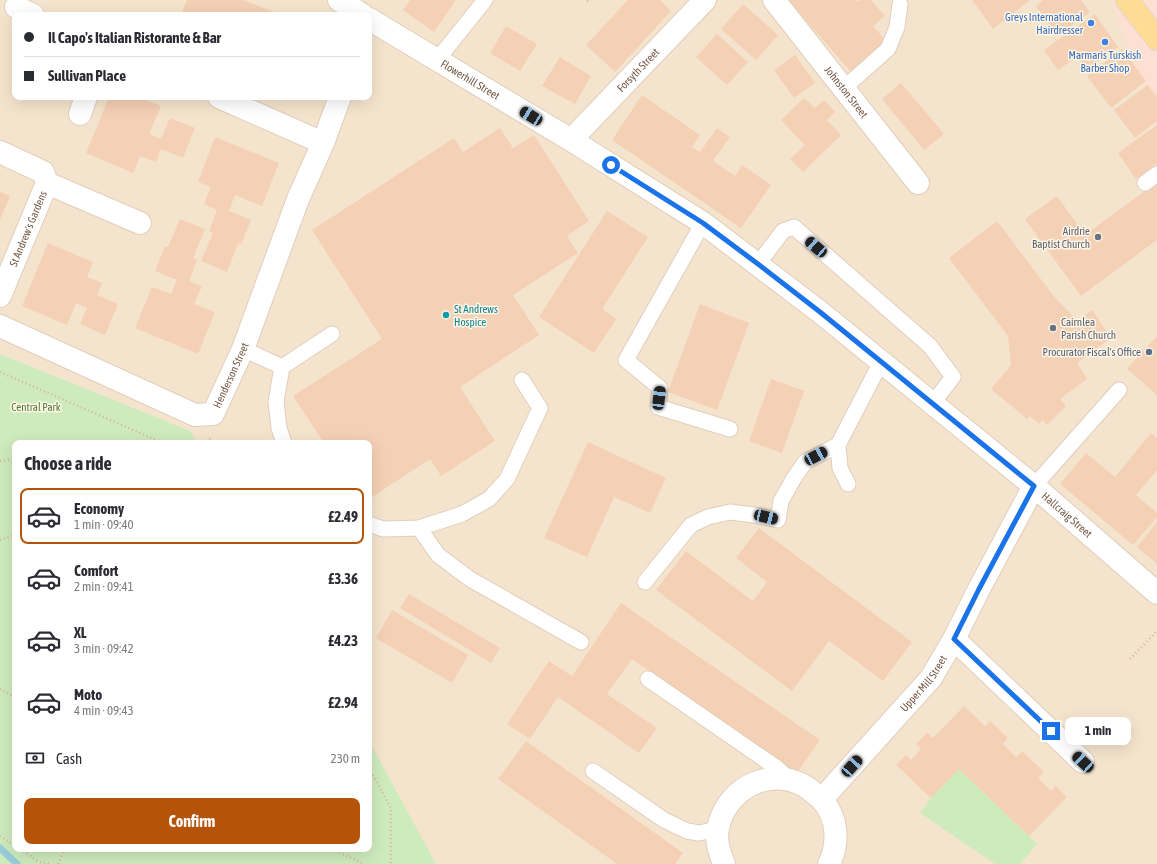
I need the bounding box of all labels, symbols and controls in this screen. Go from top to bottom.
place label: Greys International Hairdresser [1005,11,1084,36]
marker: Greys International Hairdresser [1086,18,1096,28]
text: Il Capo's Italian Ristorante & Bar [48,29,221,46]
marker: Marmaris Turskish Barber Shop [1100,37,1110,47]
street label: Forsyth Street [615,46,662,94]
place label: Marmaris Turskish Barber Shop [1069,49,1141,74]
street label: Flowerhill Street [439,57,502,102]
street label: Johnston Street [822,64,870,120]
text: Sullivan Place [48,67,126,84]
car [518,105,544,127]
route start [602,156,620,174]
street label: St Andrew's Gardens [7,189,49,268]
place label: Airdrie Baptist Church [1032,225,1090,250]
marker: Airdrie Baptist Church [1093,232,1103,242]
car [803,235,829,259]
place label: St Andrews Hospice [454,303,498,328]
marker: St Andrews Hospice [441,310,451,320]
place label: Cairnlea Parish Church [1061,316,1116,341]
marker: Cairnlea Parish Church [1048,323,1058,333]
street label: Henderson Street [211,341,251,410]
place label: Procurator Fiscal's Office [1043,346,1141,358]
marker: Procurator Fiscal's Office [1144,347,1154,357]
car [652,385,666,411]
park label: Central Park [11,401,61,413]
car [803,445,829,467]
text: Choose a ride [24,453,112,474]
street label: Hallcraig Street [1040,490,1095,540]
icon: car [26,498,62,534]
text: Economy [74,500,124,517]
text: £2.49 [328,508,358,525]
car [753,508,779,526]
text: 1 min · 09:40 [74,517,134,532]
icon: car [26,560,62,596]
text: Comfort [74,562,118,579]
text: £3.36 [328,570,358,587]
text: 2 min · 09:41 [74,579,134,594]
icon: car [26,622,62,658]
text: XL [74,624,87,641]
text: £4.23 [328,632,358,649]
text: 3 min · 09:42 [74,641,134,656]
street label: Upper Mill Street [898,653,949,714]
icon: car [26,684,62,720]
text: Moto [74,686,102,703]
text: £2.94 [328,694,358,711]
text: 4 min · 09:43 [74,703,134,718]
callout: 1 min [1065,717,1131,745]
route end [1042,722,1060,740]
text: 1 min [1085,723,1111,738]
icon: cash [24,747,46,769]
car [1070,749,1096,775]
text: Cash [56,750,82,767]
text: 230 m [331,751,360,766]
car [840,753,864,779]
button: Confirm [24,798,360,844]

